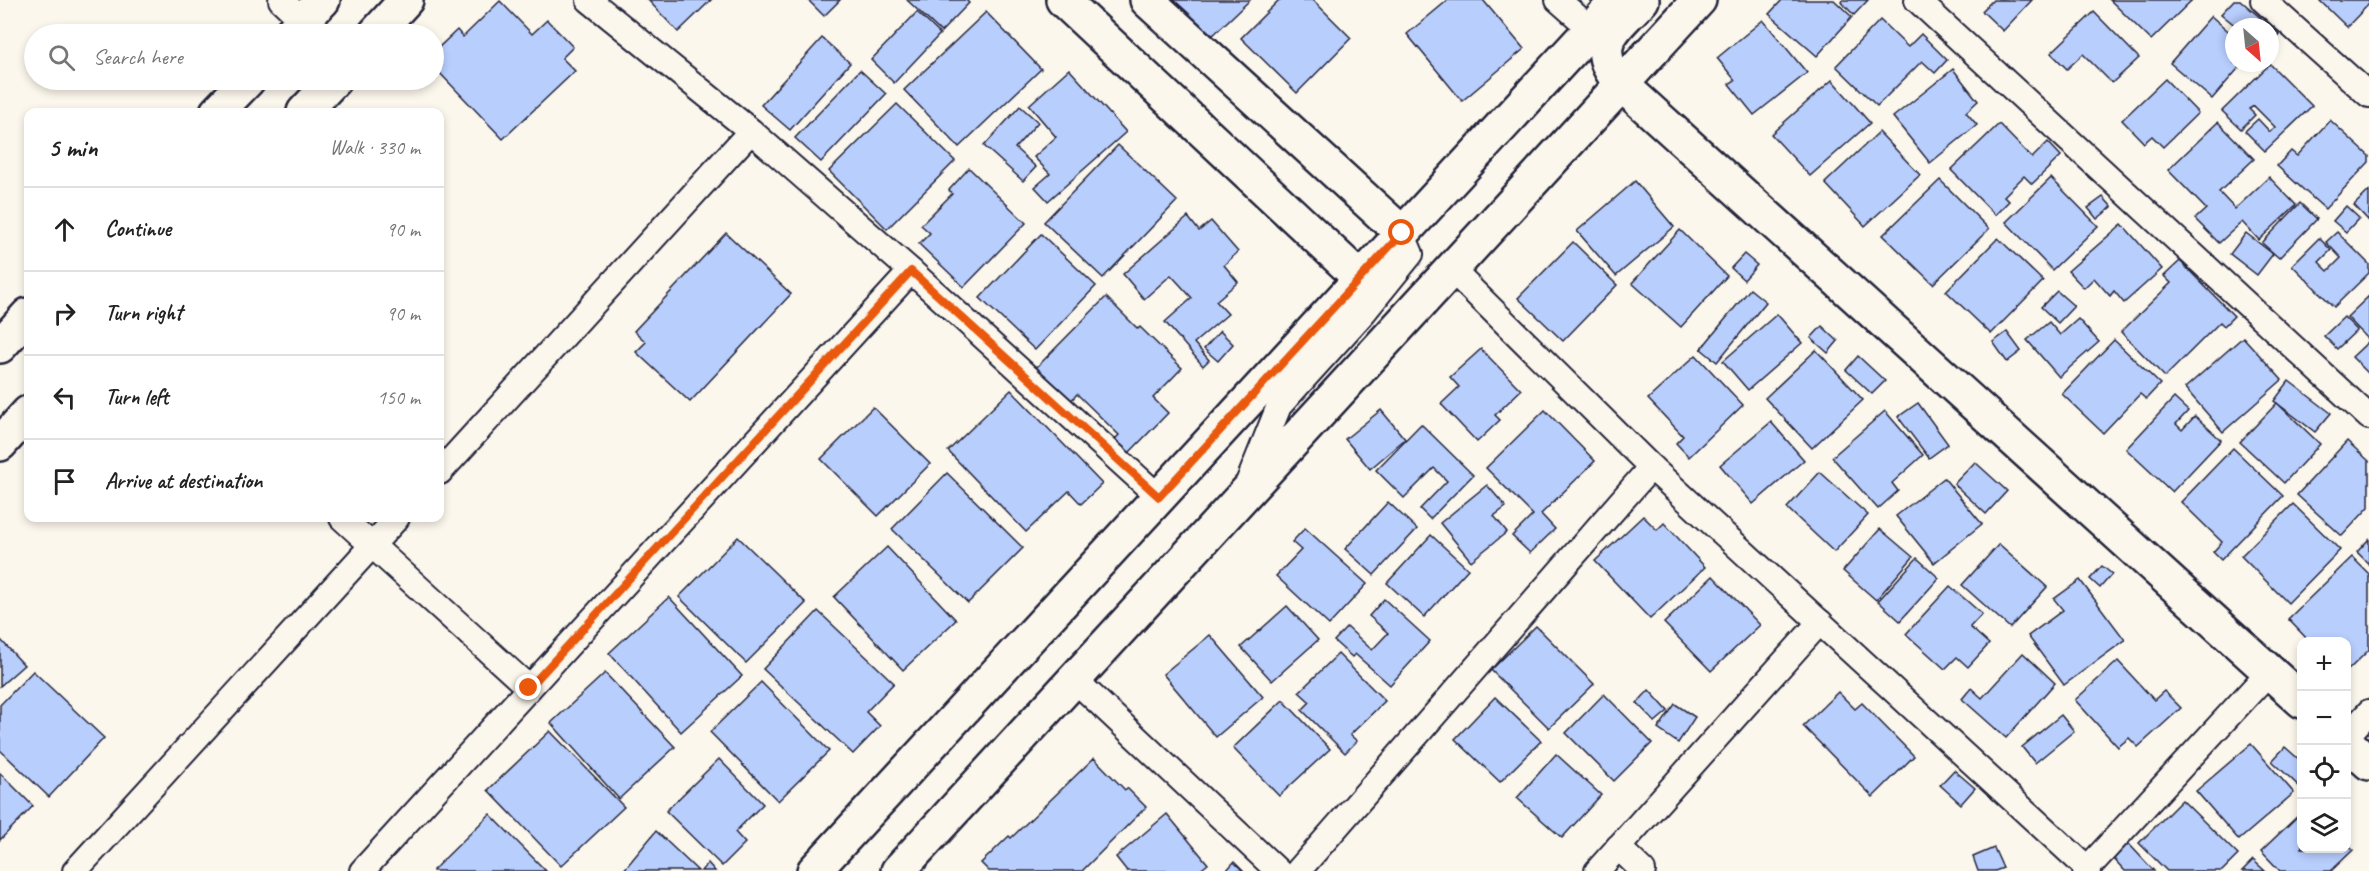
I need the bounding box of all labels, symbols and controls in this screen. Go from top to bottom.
north arrow [2225,18,2279,72]
search box [24,24,444,90]
icon: search [45,41,78,74]
text: Search here [93,43,183,71]
text: 5 min [48,131,97,164]
text: Walk · 330 m [330,135,420,160]
icon: ahead [48,213,81,246]
text: Continue [105,215,171,243]
text: 90 m [386,217,420,242]
route start [1388,219,1414,245]
icon: right [48,297,81,330]
text: Turn right [105,299,182,327]
text: 90 m [386,301,420,326]
icon: left [48,381,81,414]
text: Turn left [105,383,169,411]
text: 150 m [377,385,420,410]
icon: arrive [48,465,81,498]
text: Arrive at destination [105,467,262,495]
map controls [2297,637,2351,853]
button: + [2297,637,2351,691]
route end [515,674,541,700]
button: − [2297,691,2351,745]
button: locate [2297,745,2351,799]
button: layers [2297,799,2351,853]

